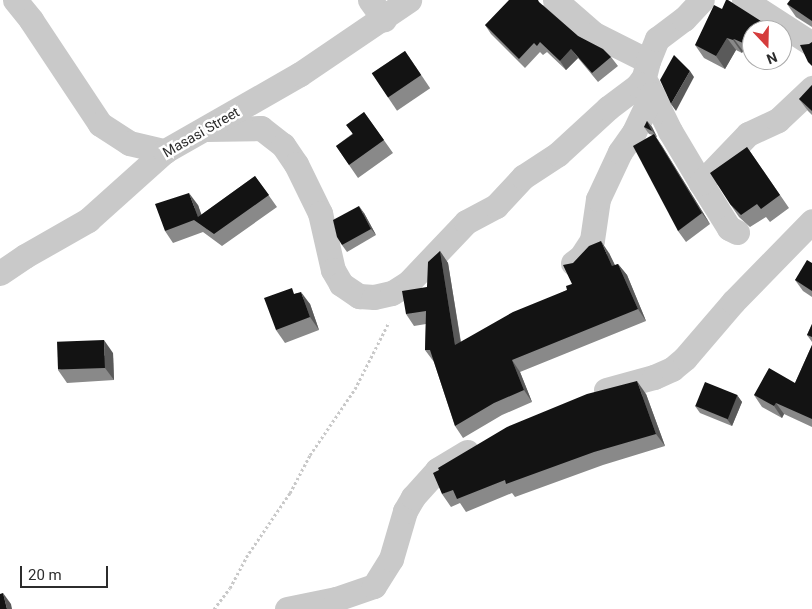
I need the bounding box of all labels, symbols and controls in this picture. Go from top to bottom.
north arrow [742,20,792,70]
text: N [765,49,780,67]
street label: Masasi Street [160,103,242,161]
scale bar [22,556,110,588]
text: 20 m [28,566,62,584]

